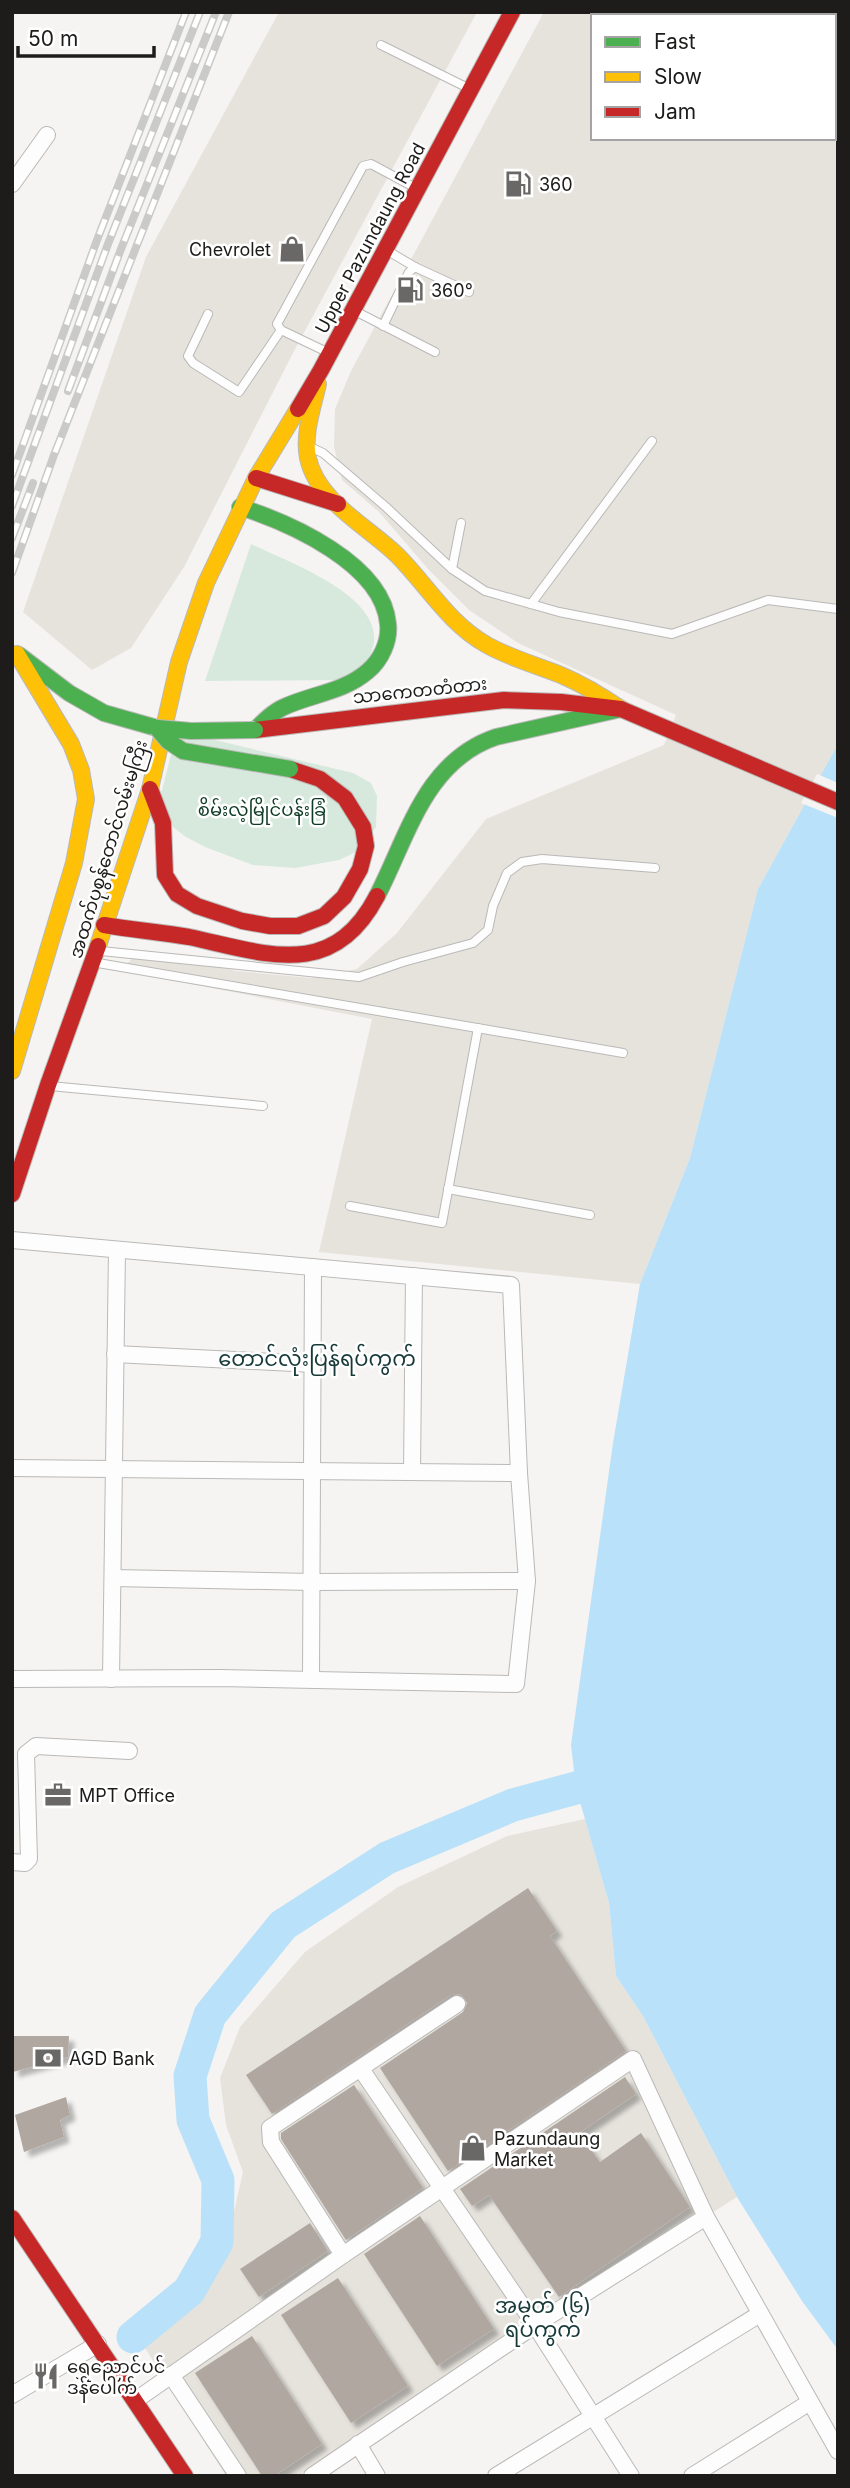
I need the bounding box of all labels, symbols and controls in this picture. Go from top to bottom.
scale bar [18,14,154,58]
legend [591,14,836,140]
text: 50 m [28,26,78,51]
text: Fast [654,29,696,54]
text: Slow [654,64,702,89]
text: Jam [654,99,696,124]
street label: Upper Pazundaung Road [311,139,429,337]
fuel station icon: 360 [503,169,533,199]
place label: 360 [539,174,573,195]
shop icon: Chevrolet [277,234,307,264]
place label: Chevrolet [189,239,271,260]
fuel station icon: 360° [395,275,425,305]
place label: 360° [431,280,473,301]
street label: သာကေတတံတား [352,673,488,707]
street label: အထက်ပုစွန်တောင်လမ်းမကြီး [62,737,156,962]
park label: စိမ်းလဲ့မြိုင်ပန်းခြံ [198,796,326,825]
district label: တောင်လုံးပြန်ရပ်ကွက် [218,1343,416,1376]
office icon: MPT Office [43,1780,73,1810]
place label: MPT Office [79,1785,175,1806]
bank icon: AGD Bank [33,2043,63,2073]
place label: AGD Bank [69,2048,155,2069]
place label: Pazundaung Market [494,2128,600,2170]
shop icon: Pazundaung Market [458,2133,488,2163]
district label: အမှတ် (၆) ရပ်ကွက် [495,2290,591,2347]
place label: ရွှေညောင်ပင် ဒန်ပေါက် [67,2354,165,2403]
restaurant icon: ရွှေညောင်ပင် ဒန်ပေါက် [31,2361,61,2391]

